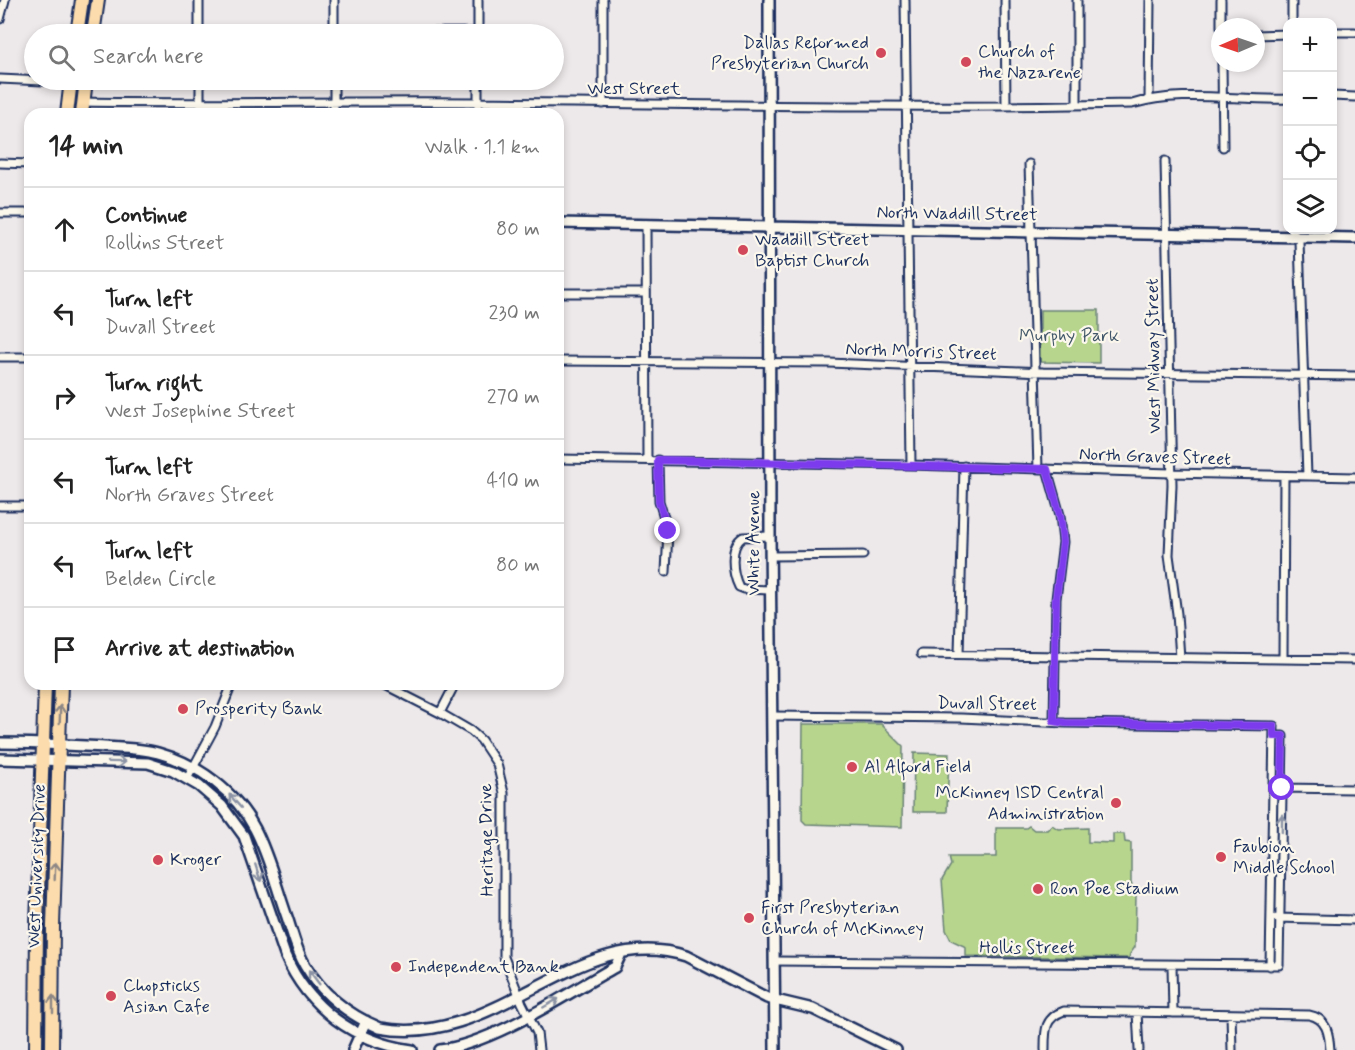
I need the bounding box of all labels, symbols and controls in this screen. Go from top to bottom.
north arrow [1211,18,1265,72]
map controls [1283,18,1337,234]
button: + [1283,18,1337,72]
search box [24,24,564,90]
place label: Dallas Reformed Presbyterian Church [711,31,869,76]
place label: Church of the Nazarene [978,40,1081,85]
icon: search [45,41,78,74]
text: Search here [93,43,204,71]
marker: Dallas Reformed Presbyterian Church [874,46,888,60]
marker: Church of the Nazarene [959,55,973,69]
button: − [1283,72,1337,126]
street label: West Street [587,77,681,101]
button: locate [1283,126,1337,180]
text: 14 min [48,130,124,164]
text: Walk · 1.1 km [425,134,540,161]
button: layers [1283,180,1337,234]
street label: North Waddill Street [876,201,1038,227]
text: Continue [105,202,187,230]
icon: ahead [48,213,81,246]
text: 80 m [496,216,540,243]
place label: Waddill Street Baptist Church [755,228,869,273]
text: Rollins Street [105,230,224,257]
marker: Waddill Street Baptist Church [736,243,750,257]
street label: West Midway Street [1141,278,1167,434]
text: Turn left [105,286,193,314]
icon: left [48,297,81,330]
text: 230 m [488,300,540,327]
text: Duvall Street [105,314,216,341]
park label: Murphy Park [1019,324,1119,348]
street label: North Morris Street [845,337,997,367]
text: Turn right [105,370,203,398]
icon: right [48,381,81,414]
text: 270 m [487,384,540,411]
text: West Josephine Street [105,398,296,425]
street label: North Graves Street [1079,442,1232,472]
text: Turn left [105,454,193,482]
icon: left [48,465,81,498]
text: 410 m [486,468,540,495]
text: North Graves Street [105,482,274,509]
street label: White Avenue [742,490,766,596]
route end [654,517,680,543]
text: Turn left [105,538,193,566]
icon: left [48,549,81,582]
text: 80 m [496,552,540,579]
text: Belden Circle [105,566,216,593]
icon: arrive [48,633,81,666]
text: Arrive at destination [105,635,295,663]
street label: Duvall Street [937,691,1037,717]
place label: Prosperity Bank [195,697,322,721]
marker: Prosperity Bank [176,702,190,716]
one-way arrow [54,705,66,725]
place label: Al Alford Field [864,755,971,781]
one-way arrow [106,756,126,767]
marker: Al Alford Field [845,760,859,774]
route start [1268,774,1294,800]
place label: McKinney ISD Central Administration [936,781,1104,826]
street label: West University Drive [22,783,52,949]
street label: Heritage Drive [474,783,500,897]
one-way arrow [228,794,242,809]
marker: McKinney ISD Central Administration [1109,796,1123,810]
one-way arrow [1276,813,1288,833]
place label: Faubion Middle School [1233,835,1335,880]
place label: Kroger [170,848,222,872]
marker: Faubion Middle School [1214,850,1228,864]
marker: Kroger [151,853,165,867]
one-way arrow [49,862,61,882]
one-way arrow [253,863,264,882]
place label: Ron Poe Stadium [1050,877,1179,901]
marker: Ron Poe Stadium [1031,882,1045,896]
place label: First Presbyterian Church of McKinney [761,896,924,941]
marker: First Presbyterian Church of McKinney [742,911,756,925]
street label: Hollis Street [979,936,1075,960]
place label: Independent Bank [408,955,559,979]
marker: Independent Bank [389,960,403,974]
one-way arrow [308,970,320,986]
place label: Chopsticks Asian Cafe [123,974,210,1019]
marker: Chopsticks Asian Cafe [104,989,118,1003]
one-way arrow [47,995,59,1015]
one-way arrow [542,997,559,1009]

